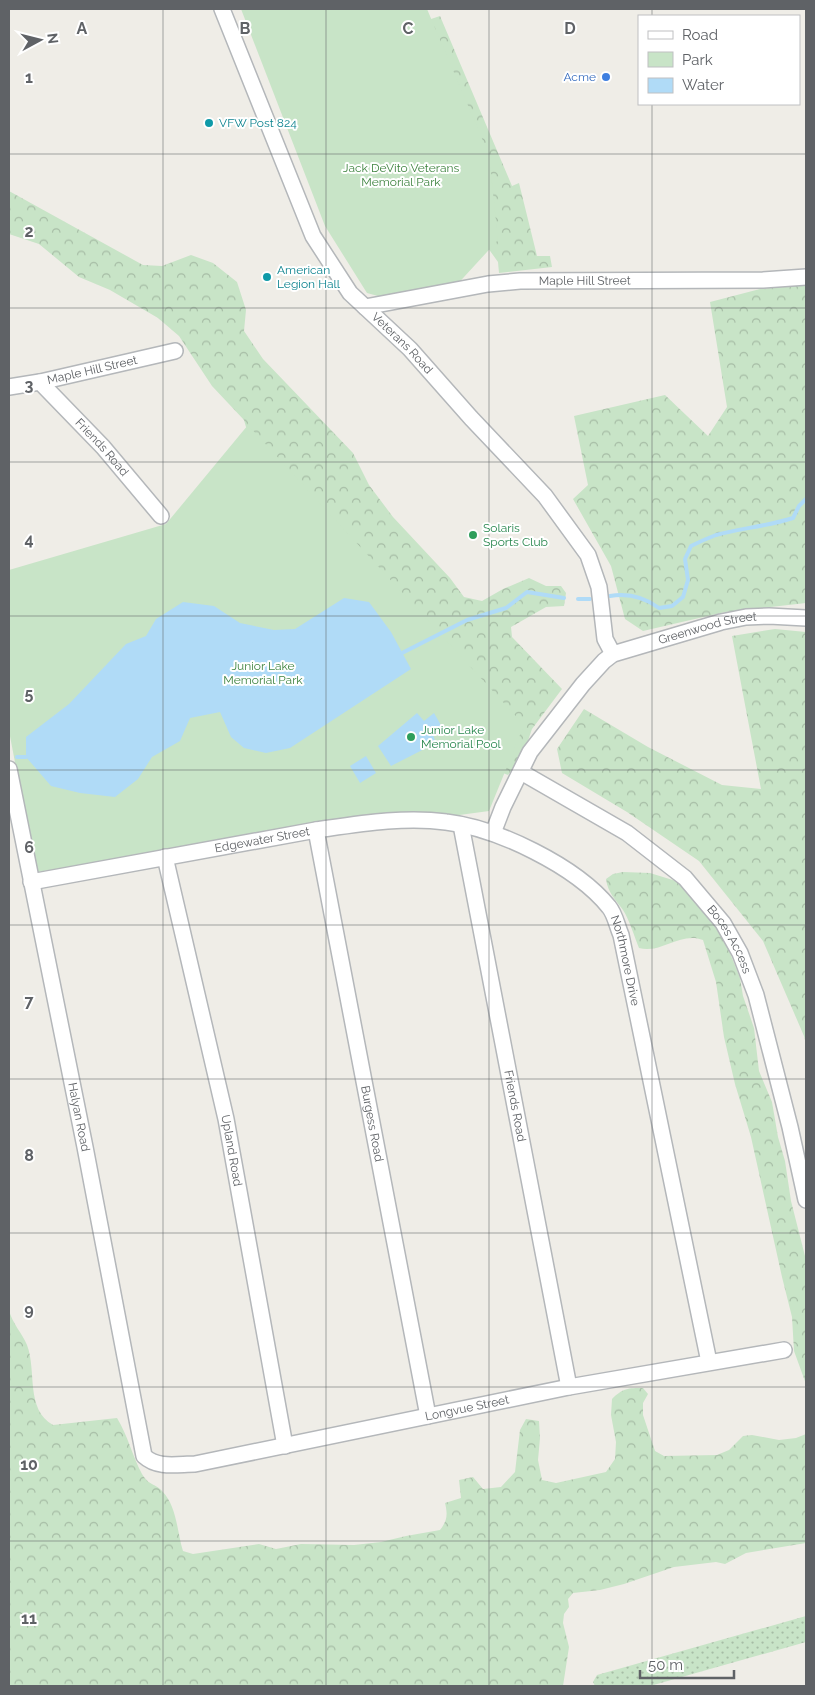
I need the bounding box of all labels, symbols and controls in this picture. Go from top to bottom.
north arrow [15,15,65,65]
legend [638,15,800,105]
text: A [77,19,88,38]
text: B [240,19,251,38]
text: C [403,19,414,38]
text: D [564,19,576,38]
text: Road [682,26,718,44]
text: N [44,32,61,45]
text: Park [682,51,713,69]
text: 1 [25,68,33,87]
place label: Acme [563,70,596,84]
marker: Acme [600,71,612,83]
text: Water [682,76,725,94]
place label: VFW Post 824 [219,116,297,130]
marker: VFW Post 824 [203,117,215,129]
park label: Jack DeVito Veterans Memorial Park [343,161,459,189]
text: 2 [24,222,34,241]
place label: American Legion Hall [277,263,341,291]
marker: American Legion Hall [261,271,273,283]
street label: Maple Hill Street [539,274,631,288]
street label: Veterans Road [369,310,436,377]
street label: Maple Hill Street [46,353,139,387]
text: 3 [25,376,34,395]
street label: Friends Road [72,416,131,479]
place label: Solaris Sports Club [483,521,548,549]
marker: Solaris Sports Club [467,529,479,541]
text: 4 [24,530,34,549]
street label: Greenwood Street [657,610,757,647]
park label: Junior Lake Memorial Park [223,659,303,687]
text: 5 [25,684,34,703]
place label: Junior Lake Memorial Pool [421,723,502,751]
marker: Junior Lake Memorial Pool [405,731,417,743]
street label: Edgewater Street [214,824,311,855]
text: 6 [24,838,34,857]
street label: Boces Access [704,902,754,976]
street label: Northmore Drive [608,913,642,1007]
text: 7 [25,992,34,1011]
street label: Friends Road [501,1069,529,1143]
street label: Halyan Road [65,1081,93,1153]
street label: Burgess Road [358,1085,386,1163]
street label: Upland Road [218,1114,245,1187]
text: 8 [24,1146,34,1165]
text: 9 [24,1300,34,1319]
street label: Longvue Street [424,1393,510,1423]
text: 10 [20,1455,38,1474]
text: 11 [21,1609,37,1628]
scale bar [640,1648,734,1680]
text: 50 m [648,1656,683,1674]

